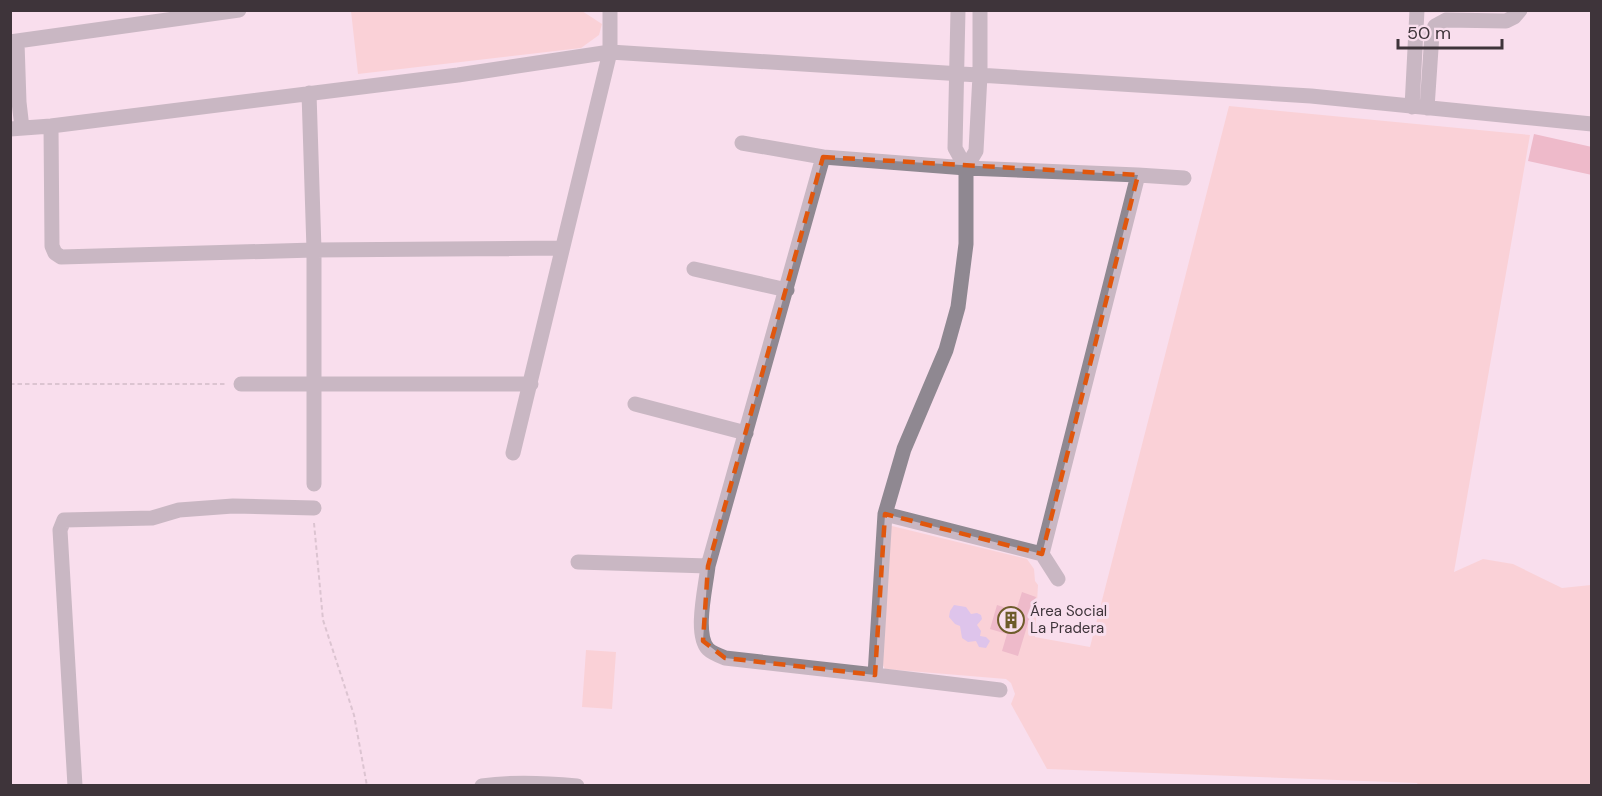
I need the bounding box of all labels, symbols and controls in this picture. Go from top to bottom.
scale bar [1398,12,1502,50]
text: 50 m [1407,21,1451,45]
place label: Área Social La Pradera [1030,601,1107,638]
building icon: Área Social La Pradera [996,605,1026,635]

